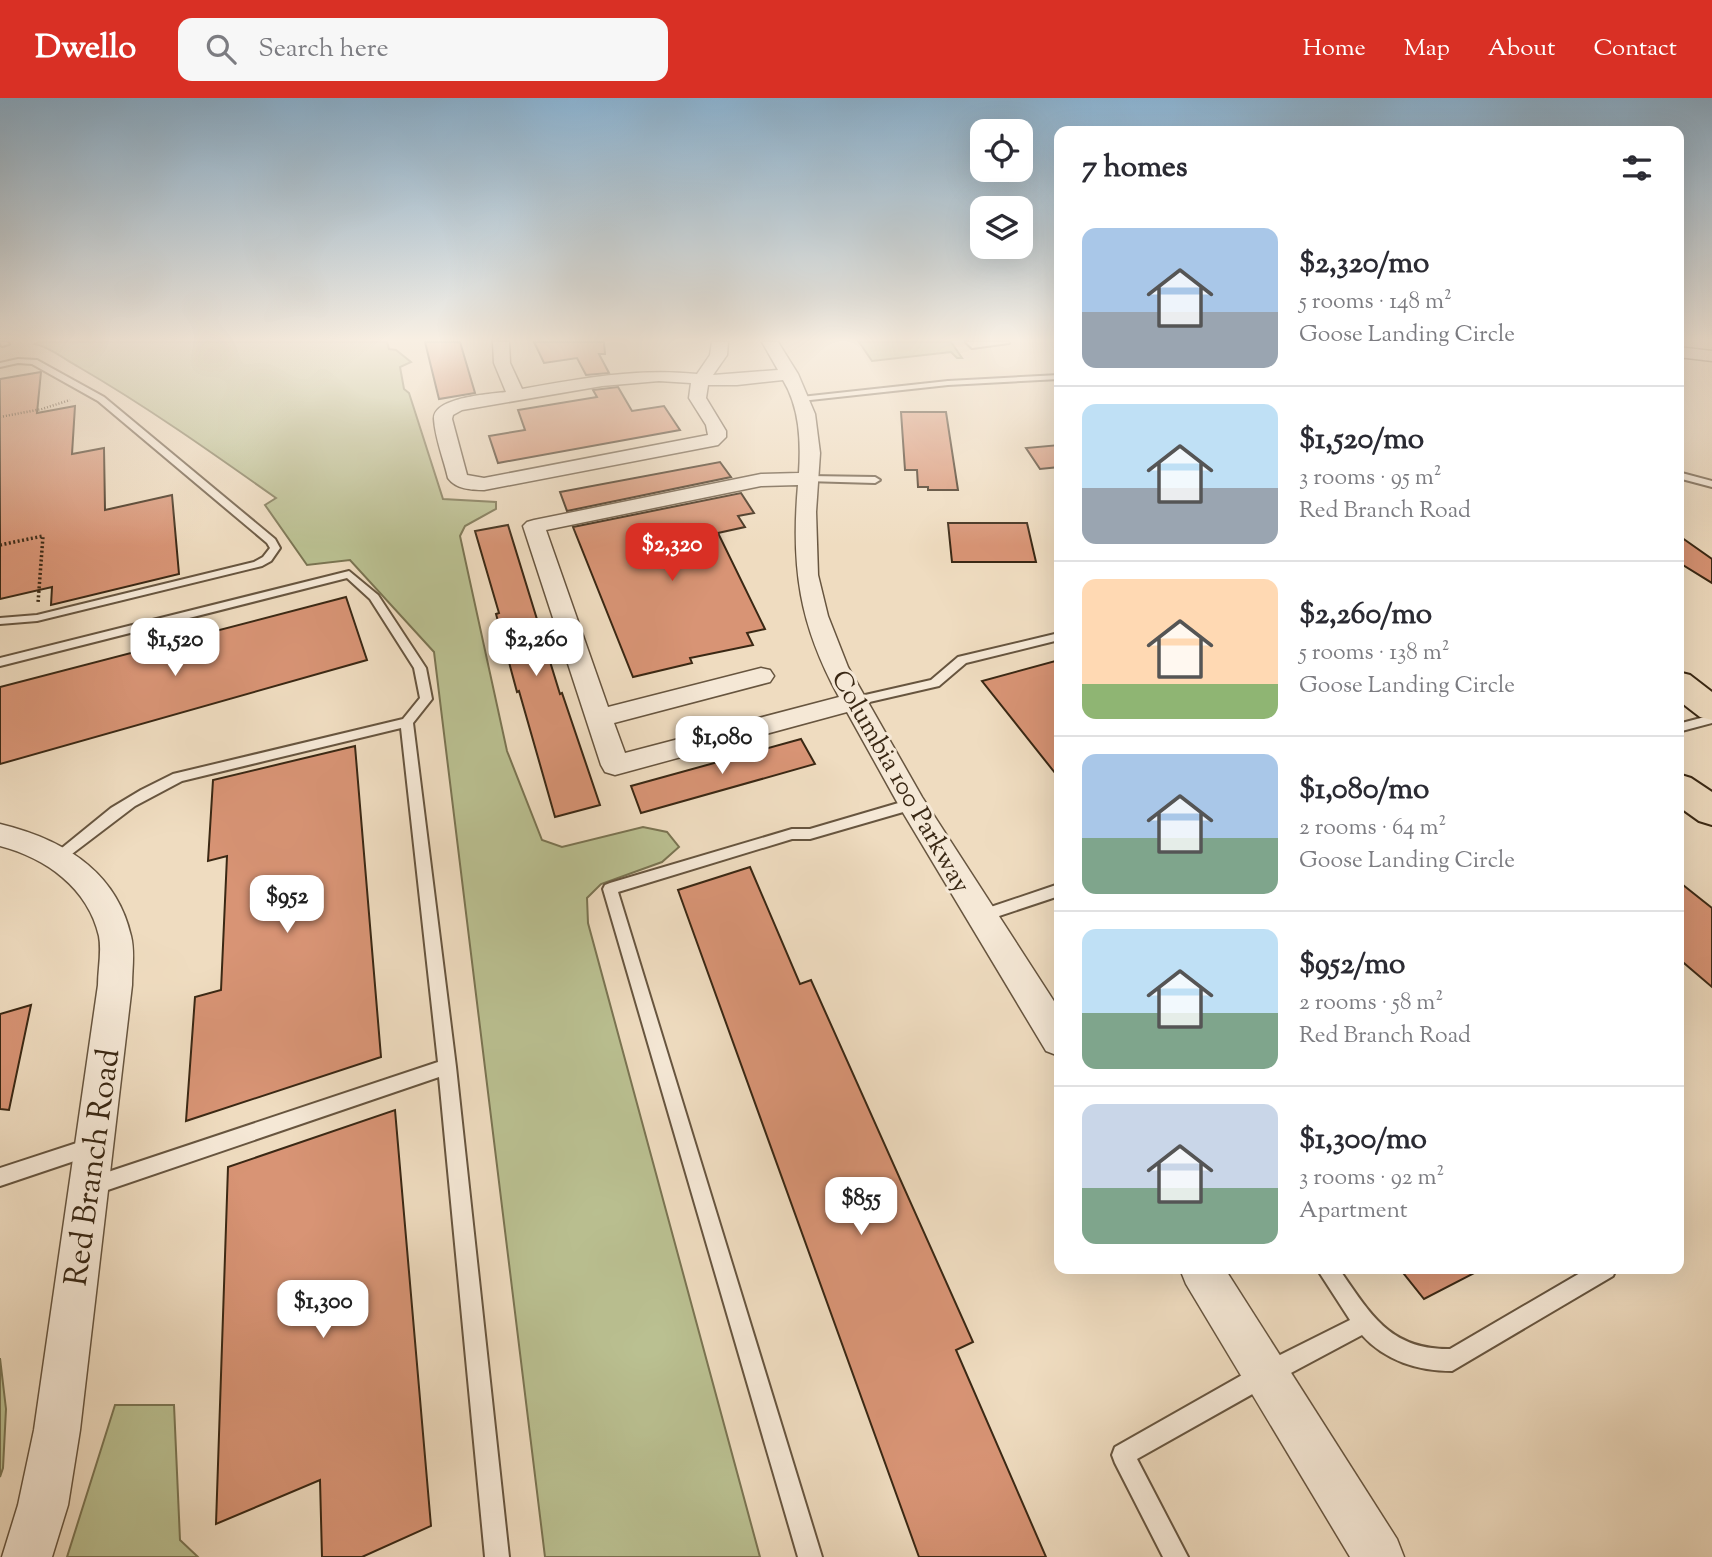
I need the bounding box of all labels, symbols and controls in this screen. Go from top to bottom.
search box [178,18,668,81]
text: Dwello [35,25,136,73]
icon: search [202,30,240,68]
text: Search here [258,31,389,68]
text: Home [1303,32,1366,66]
text: Map [1404,32,1450,66]
text: About [1488,32,1555,66]
text: Contact [1593,32,1677,66]
map controls [970,119,1033,259]
button: locate [970,119,1033,182]
text: 7 homes [1082,147,1187,190]
icon: filters [1618,149,1656,187]
button: layers [970,196,1033,259]
text: $2,320/mo [1299,243,1429,286]
icon: home [1138,256,1222,340]
text: 5 rooms · 148 m² [1299,286,1452,319]
text: Goose Landing Circle [1299,319,1515,352]
text: $1,520/mo [1299,419,1424,462]
icon: home [1138,432,1222,516]
text: 3 rooms · 95 m² [1299,462,1442,495]
text: Red Branch Road [1299,495,1471,528]
pin: $2,320 [615,524,729,583]
text: $2,320 [642,529,703,562]
text: $2,260/mo [1299,594,1432,637]
icon: home [1138,607,1222,691]
pin: $1,520 [118,618,232,678]
pin: $2,260 [479,618,593,678]
text: $1,520 [146,624,204,657]
text: $2,260 [504,624,568,657]
text: 5 rooms · 138 m² [1299,637,1450,670]
street label: Columbia 100 Parkway [821,664,979,900]
text: Goose Landing Circle [1299,670,1515,703]
pin: $1,080 [665,716,779,776]
text: $1,080 [692,722,753,755]
text: $1,080/mo [1299,769,1429,812]
icon: home [1138,782,1222,866]
text: 2 rooms · 64 m² [1299,812,1446,845]
text: Goose Landing Circle [1299,845,1515,878]
pin: $952 [246,876,328,935]
text: $952 [266,881,308,914]
text: $952/mo [1299,944,1406,987]
icon: home [1138,957,1222,1041]
text: 2 rooms · 58 m² [1299,987,1443,1020]
text: Red Branch Road [1299,1020,1471,1053]
street label: Red Branch Road [55,1046,133,1289]
text: $1,300/mo [1299,1119,1427,1162]
icon: home [1138,1132,1222,1216]
text: 3 rooms · 92 m² [1299,1162,1444,1195]
pin: $855 [820,1178,902,1237]
text: $855 [841,1183,881,1216]
text: Apartment [1299,1195,1408,1228]
pin: $1,300 [266,1280,380,1340]
text: $1,300 [293,1286,353,1319]

